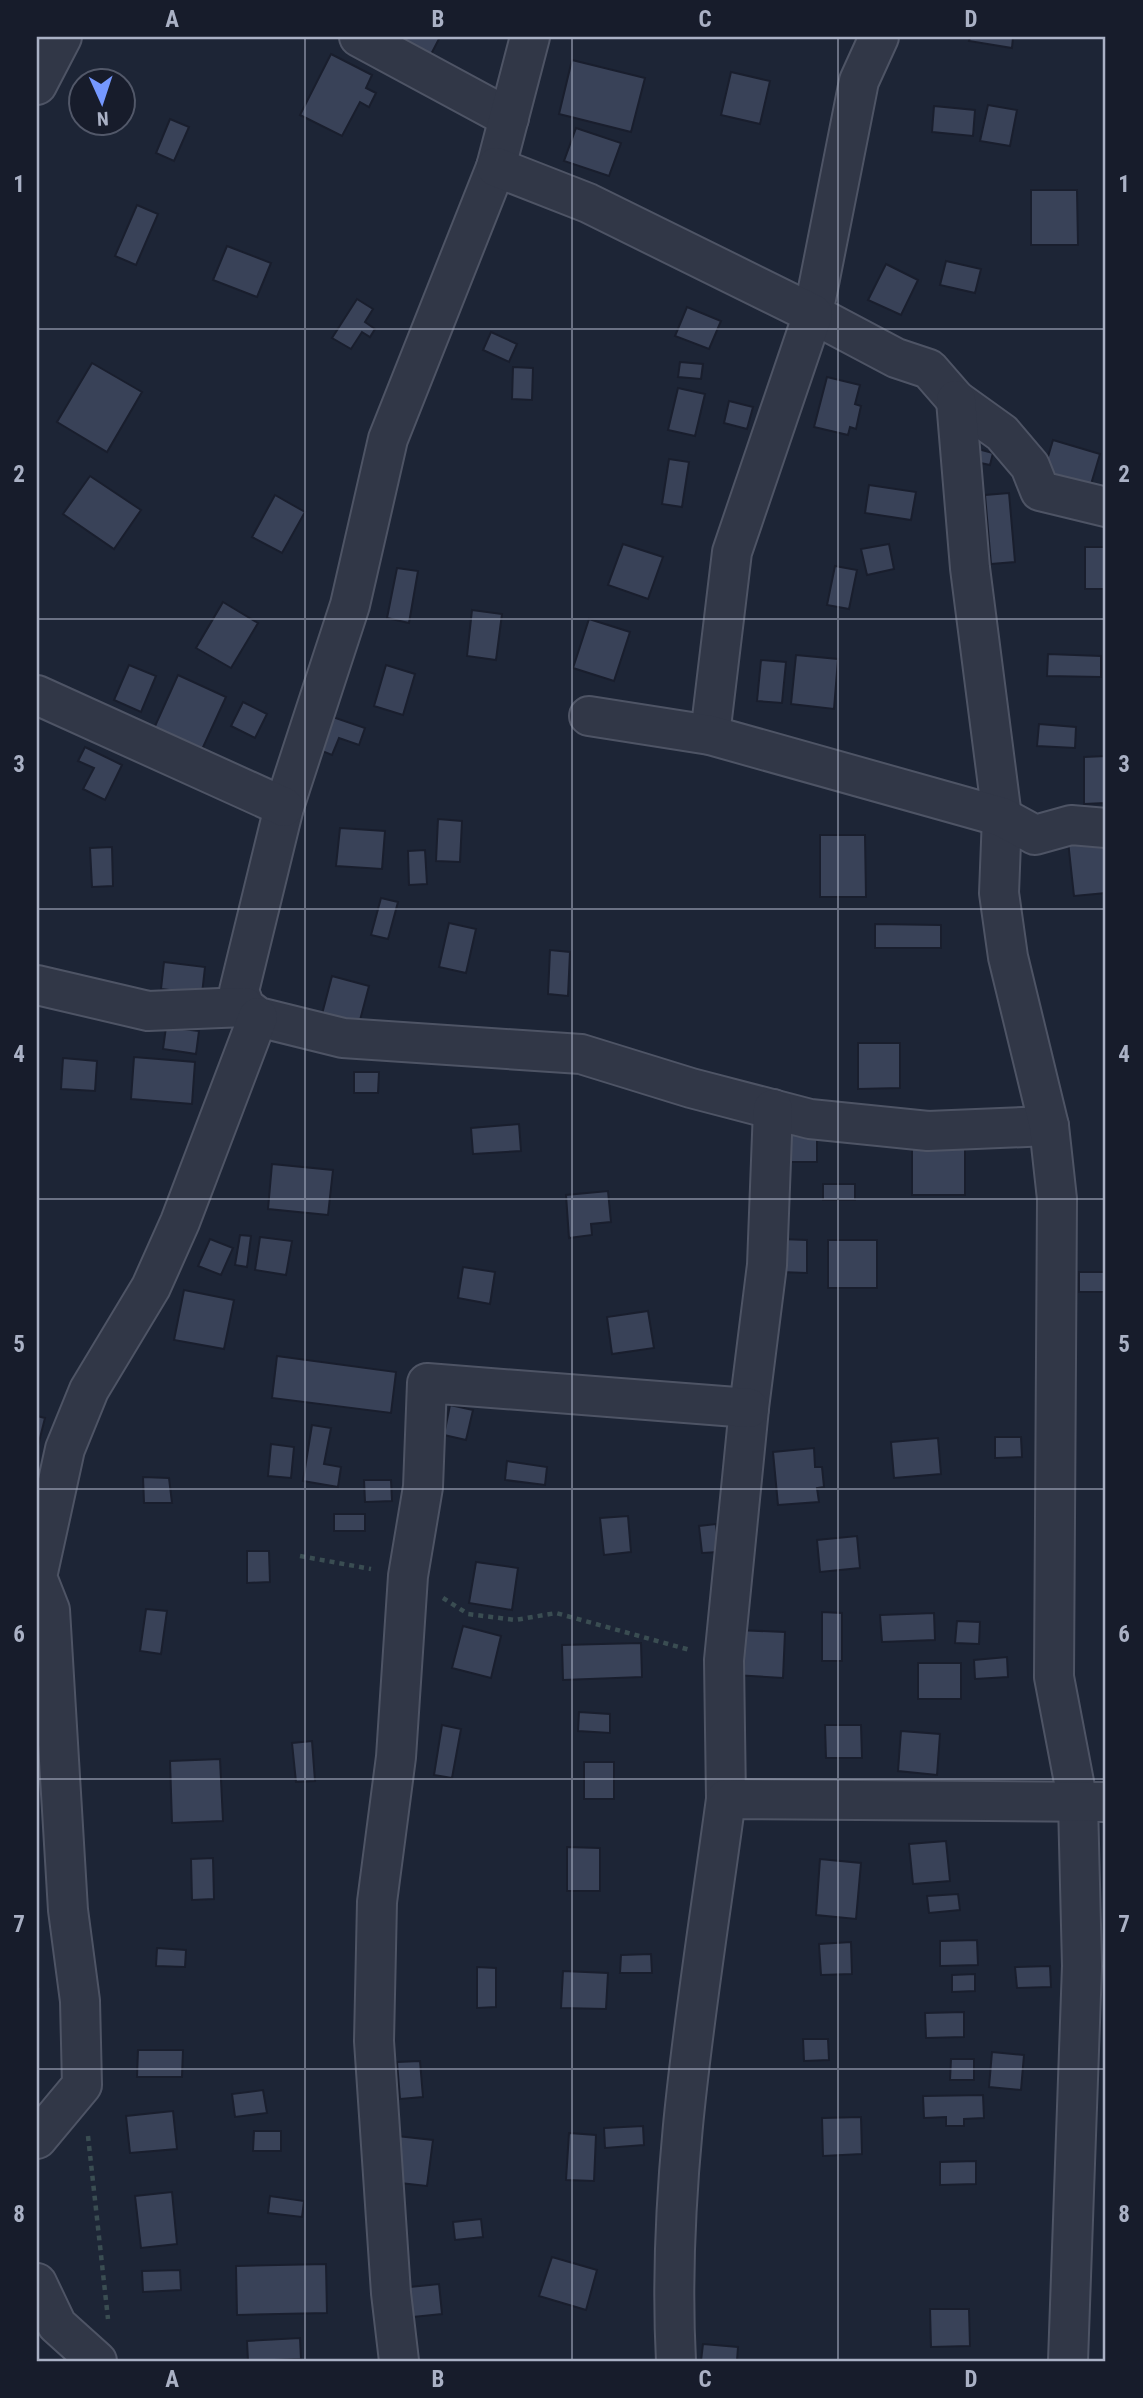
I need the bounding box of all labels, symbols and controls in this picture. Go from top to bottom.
text: A [165,6,179,33]
text: B [432,6,444,33]
text: C [698,6,712,33]
text: D [965,6,978,33]
north arrow [66,66,136,136]
text: N [96,107,109,130]
text: 1 [13,171,25,198]
text: 1 [1118,171,1130,198]
text: 2 [13,461,25,488]
text: 2 [1118,461,1130,488]
text: 3 [13,751,25,778]
text: 3 [1118,751,1130,778]
text: 4 [13,1041,25,1068]
text: 4 [1118,1041,1130,1068]
text: 5 [13,1331,25,1358]
text: 5 [1118,1331,1130,1358]
text: 6 [13,1621,25,1648]
text: 6 [1118,1621,1130,1648]
text: 7 [13,1911,25,1938]
text: 7 [1118,1911,1130,1938]
text: 8 [13,2201,25,2228]
text: 8 [1118,2201,1130,2228]
text: A [165,2366,179,2393]
text: B [432,2366,444,2393]
text: C [698,2366,712,2393]
text: D [965,2366,978,2393]

